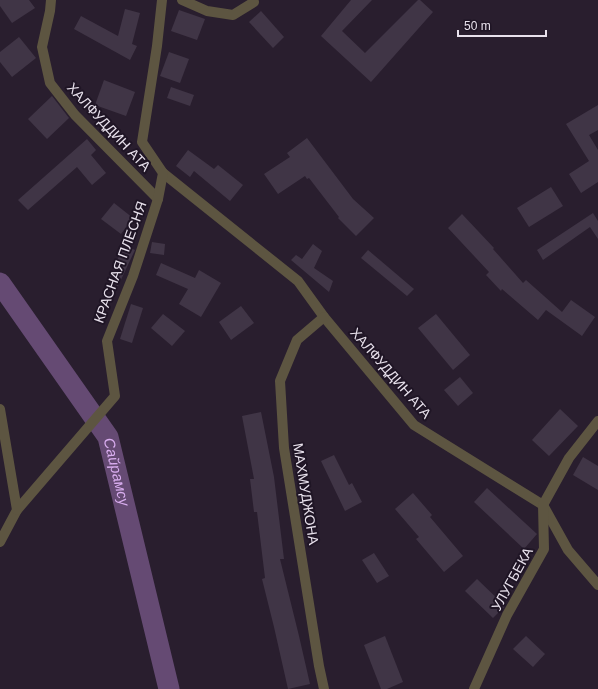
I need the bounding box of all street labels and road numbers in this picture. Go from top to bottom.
street label: ХАЛФУДДИН АТА [64,79,155,175]
street label: КРАСНАЯ ПЛЕСНЯ [91,199,149,325]
street label: ХАЛФУДДИН АТА [347,324,435,422]
street label: МАХМУДЖОНА [290,442,322,547]
street label: УЛУГБЕКА [488,544,536,614]

